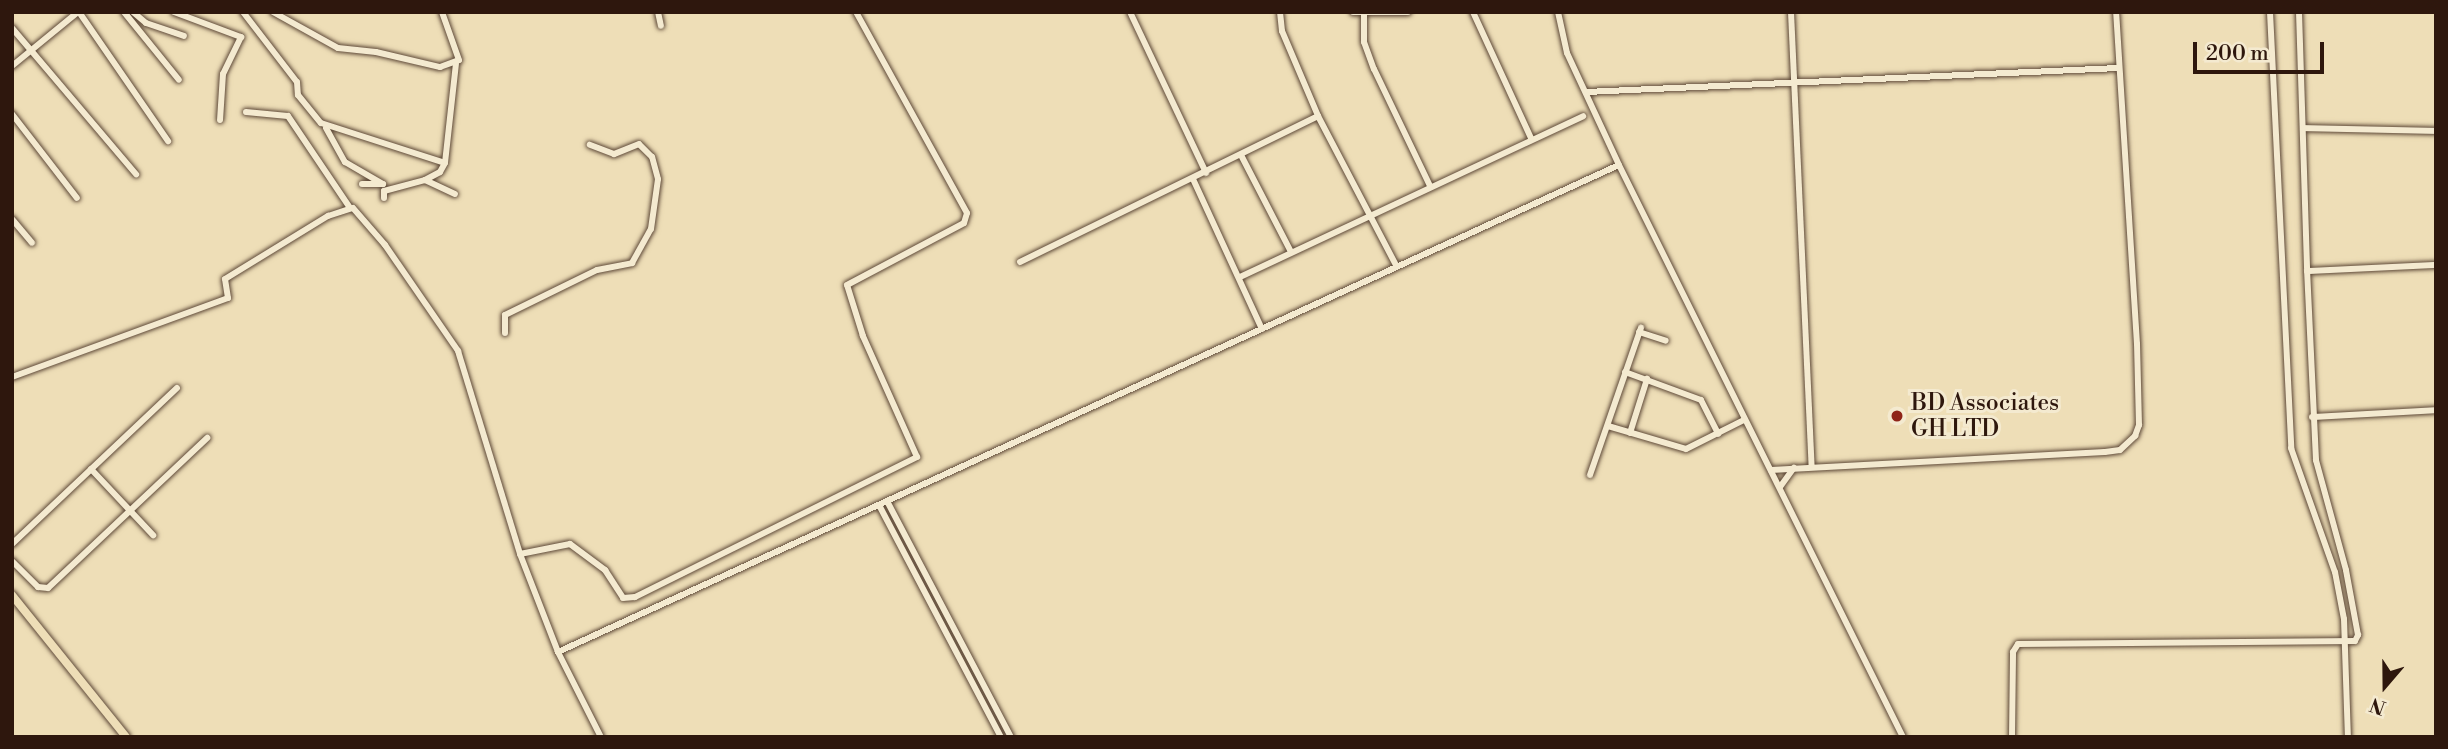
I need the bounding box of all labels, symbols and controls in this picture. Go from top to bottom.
scale bar [2196,28,2327,72]
text: 200 m [2206,41,2269,67]
place label: BD Associates GH LTD [1911,389,2059,443]
marker: BD Associates GH LTD [1889,408,1905,424]
north arrow [2350,651,2420,721]
text: N [2367,692,2389,720]

